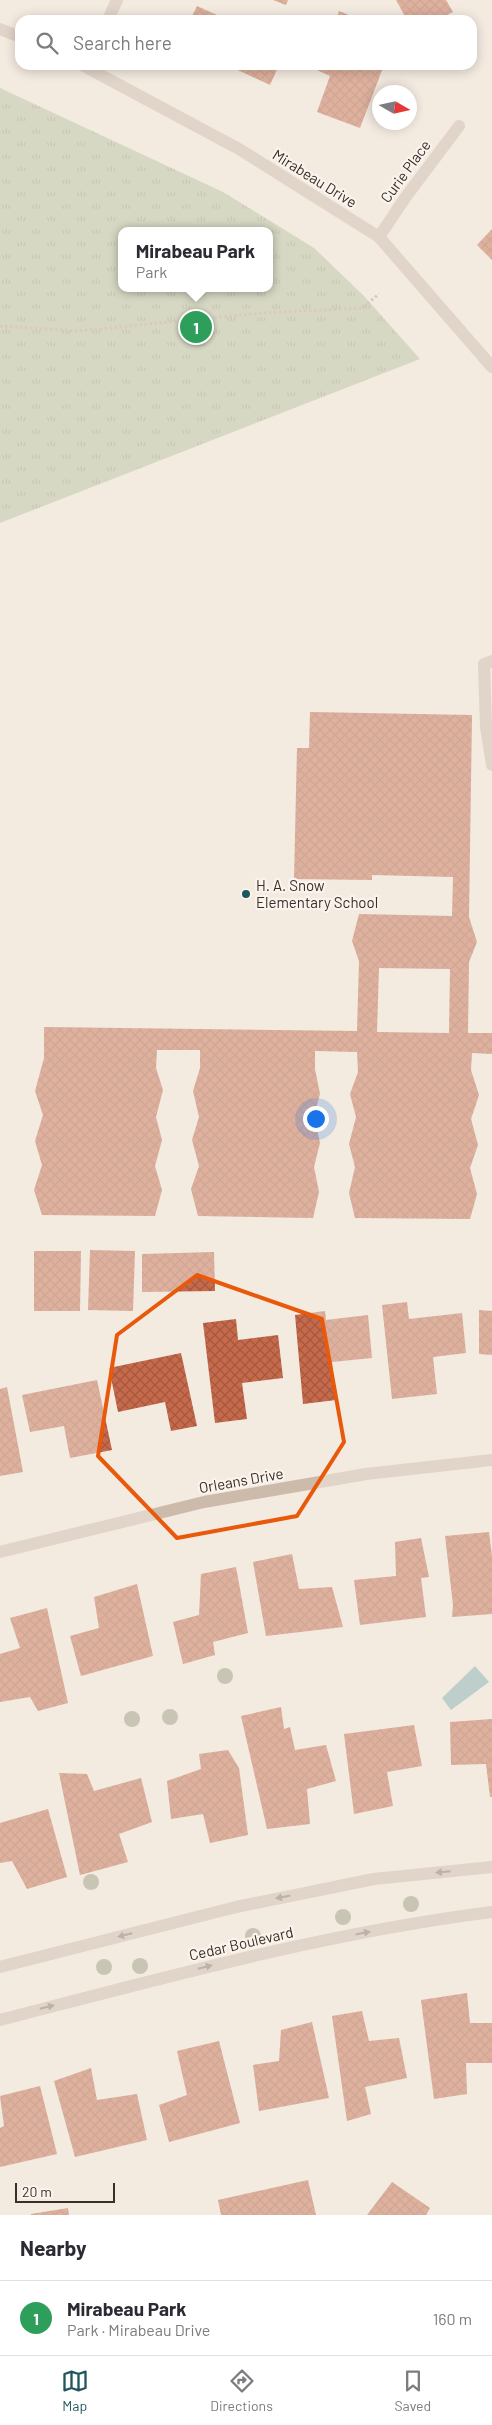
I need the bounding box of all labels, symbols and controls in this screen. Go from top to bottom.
search box [15,15,477,70]
icon: search [33,29,61,57]
text: Search here [73,31,172,54]
north arrow [372,85,417,130]
street label: Curie Place [376,136,434,206]
street label: Mirabeau Drive [270,145,360,211]
popup [118,227,273,292]
text: Mirabeau Park [136,239,255,262]
text: Park [136,262,167,281]
pin: 1 [180,308,212,346]
place label: H. A. Snow Elementary School [256,876,378,911]
marker: H. A. Snow Elementary School [240,888,252,900]
your location [303,1106,329,1132]
street label: Orleans Drive [197,1464,285,1496]
one-way arrow [435,1868,451,1876]
one-way arrow [276,1893,291,1901]
street label: Cedar Boulevard [187,1922,295,1964]
one-way arrow [356,1928,372,1936]
one-way arrow [118,1931,133,1939]
one-way arrow [197,1963,212,1971]
one-way arrow [40,2003,55,2011]
scale bar [15,2180,115,2203]
text: 20 m [22,2183,52,2200]
text: Nearby [20,2235,86,2260]
text: Mirabeau Park [67,2297,186,2320]
text: 1 [33,2309,39,2328]
text: 160 m [433,2309,472,2328]
text: Park · Mirabeau Drive [67,2320,210,2339]
tab: Map [61,2367,89,2414]
tab: Directions [210,2367,273,2414]
tab: Saved [394,2367,431,2414]

